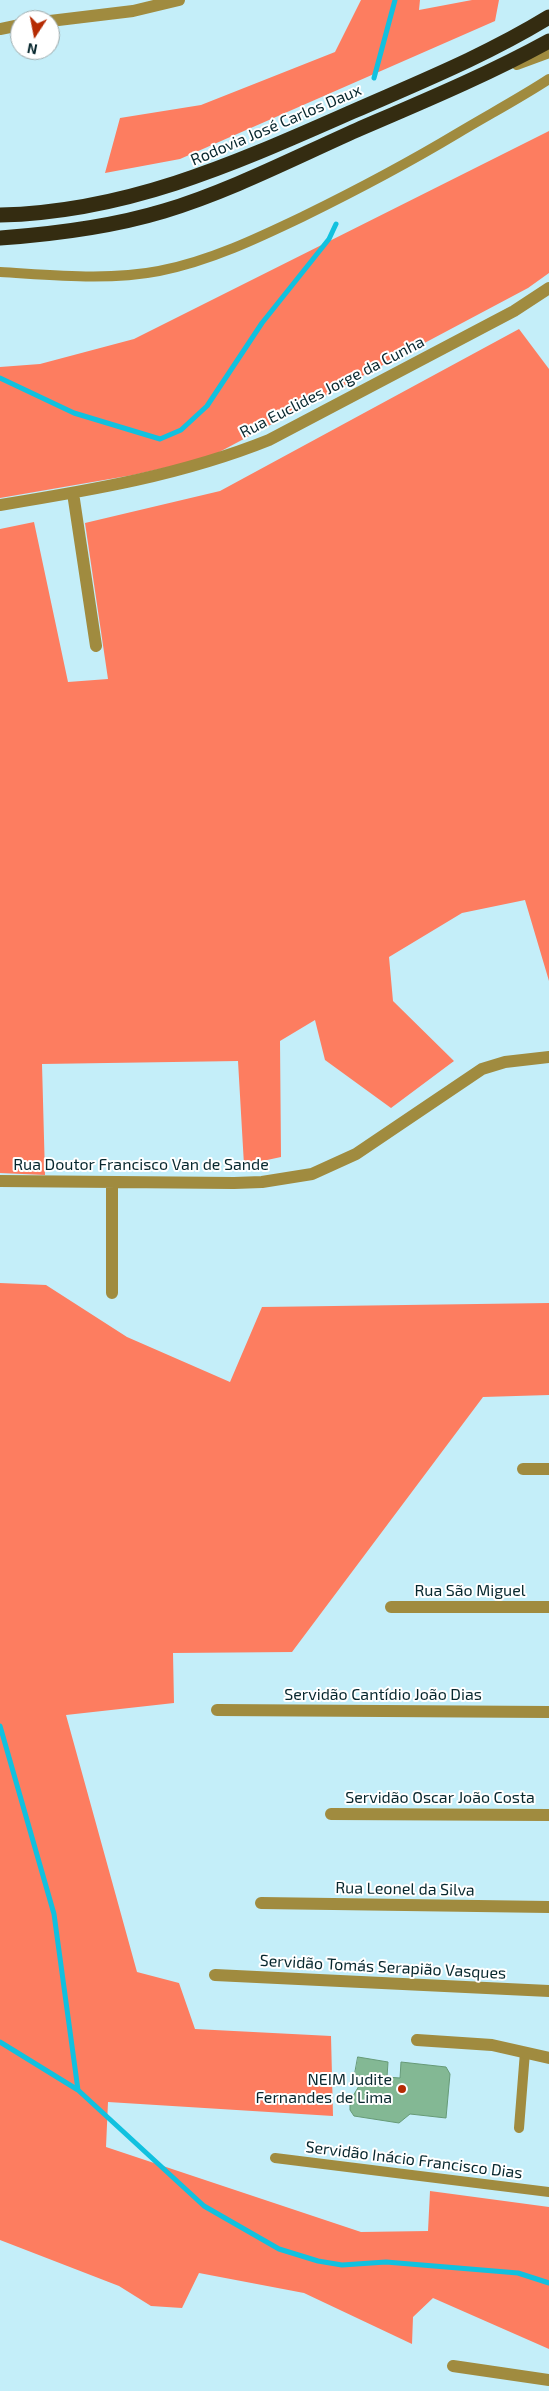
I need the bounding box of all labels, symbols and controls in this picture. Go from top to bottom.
north arrow [10,10,60,60]
text: N [26,40,39,59]
street label: Rodovia José Carlos Daux [188,80,364,170]
street label: Rua Euclides Jorge da Cunha [237,332,427,442]
street label: Rua Doutor Francisco Van de Sande [13,1155,269,1175]
street label: Rua São Miguel [414,1581,526,1601]
street label: Servidão Cantídio João Dias [284,1685,482,1705]
street label: Servidão Oscar João Costa [345,1788,535,1808]
street label: Rua Leonel da Silva [335,1878,475,1900]
street label: Servidão Tomás Serapião Vasques [259,1951,507,1983]
place label: NEIM Judite Fernandes de Lima [255,2070,392,2108]
marker: NEIM Judite Fernandes de Lima [396,2083,408,2095]
street label: Servidão Inácio Francisco Dias [304,2137,524,2183]

